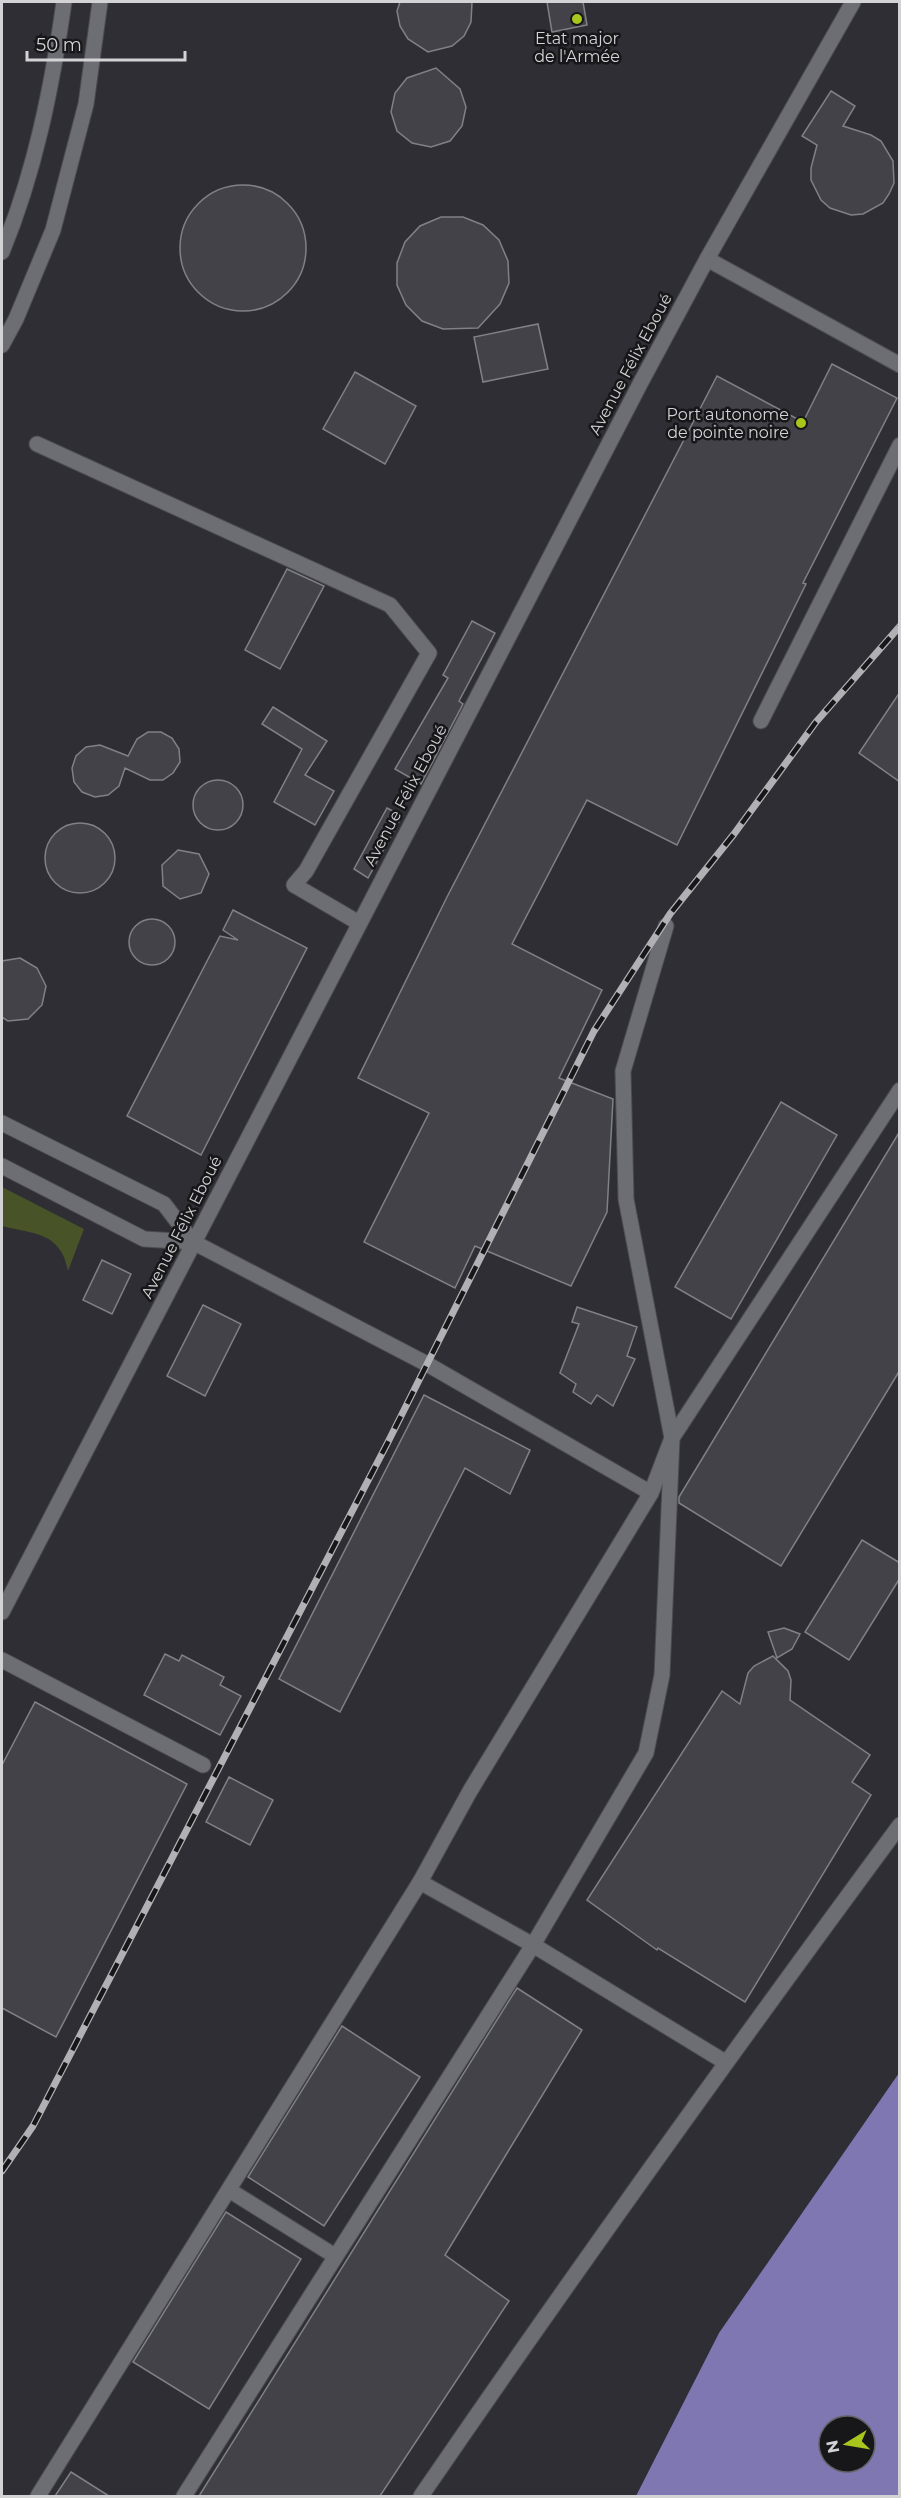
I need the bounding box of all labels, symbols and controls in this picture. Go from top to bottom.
marker: Etat major de l'Armée [570,12,584,26]
scale bar [27,24,184,62]
place label: Etat major de l'Armée [534,29,620,66]
text: 50 m [36,34,82,56]
street label: Avenue Félix Eboué [585,290,676,438]
place label: Port autonome de pointe noire [666,405,789,442]
marker: Port autonome de pointe noire [794,416,808,430]
street label: Avenue Félix Eboué [360,721,451,869]
street label: Avenue Félix Eboué [137,1153,226,1302]
north arrow [817,2414,877,2474]
text: N [822,2439,843,2455]

